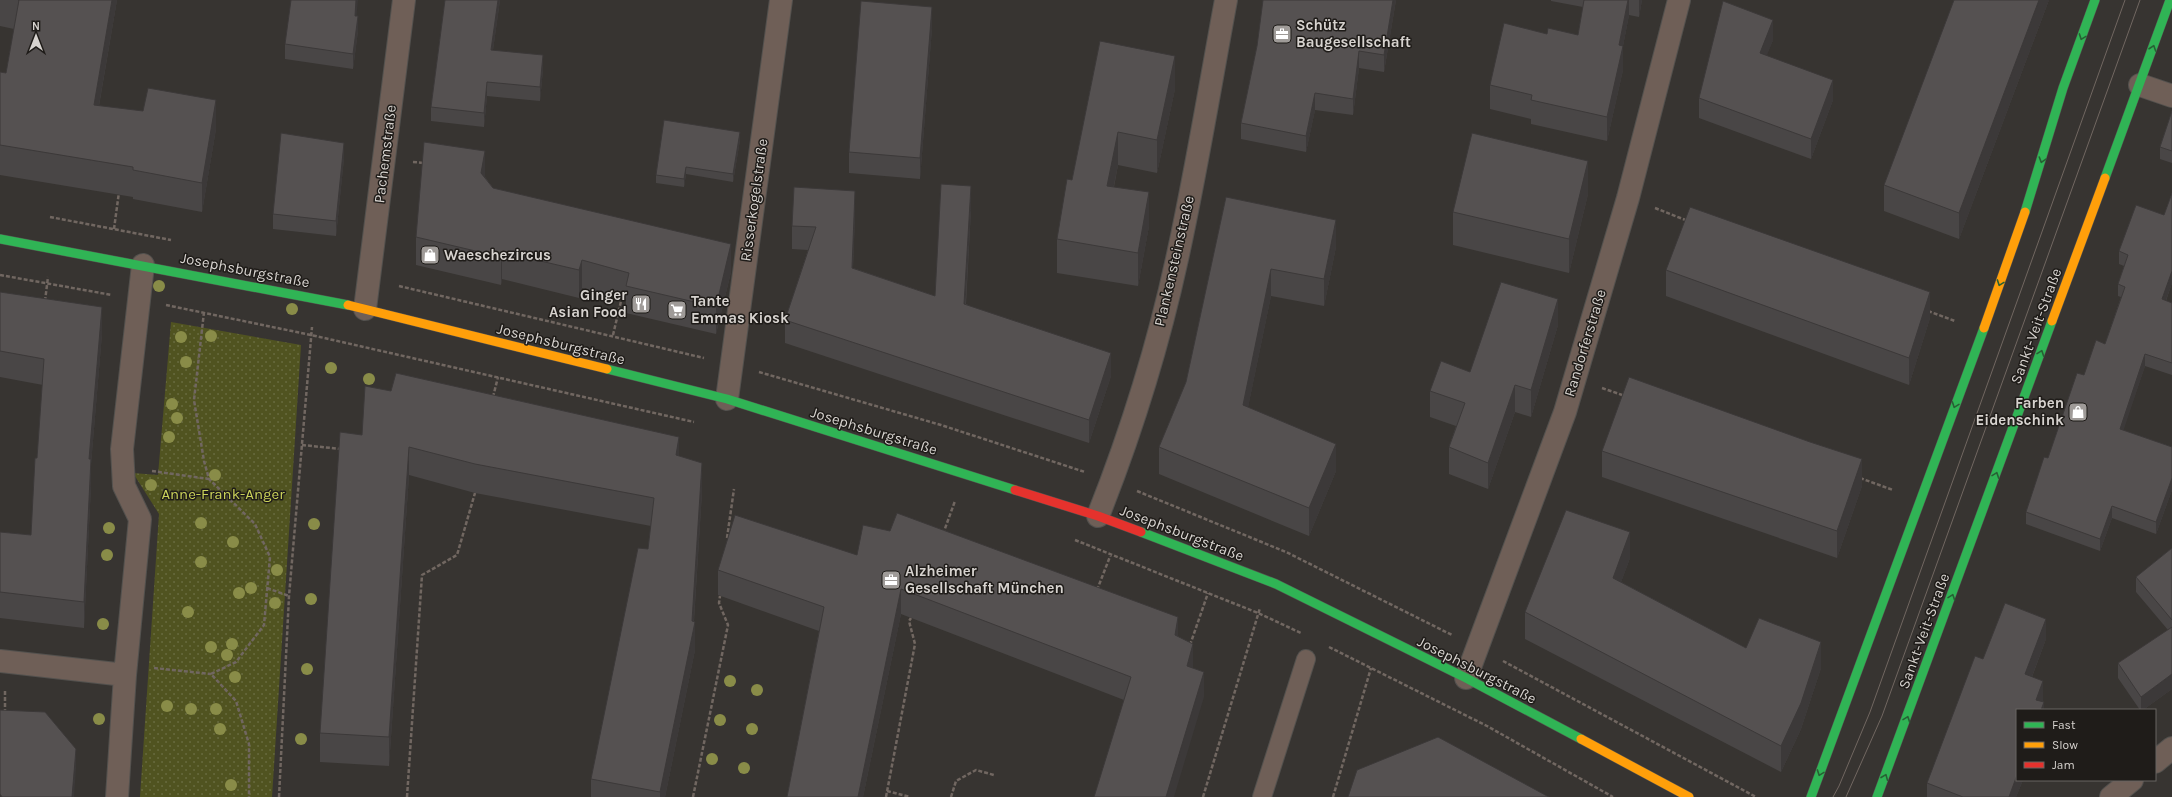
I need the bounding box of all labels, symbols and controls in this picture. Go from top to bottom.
north arrow [16,16,56,56]
place label: Schütz Baugesellschaft [1296,16,1411,51]
text: N [32,20,40,33]
office icon: Schütz Baugesellschaft [1271,23,1293,45]
one-way arrow [2078,33,2087,40]
one-way arrow [2148,45,2157,52]
street label: Pachemstraße [370,104,400,204]
street label: Risserkogelstraße [736,138,772,262]
one-way arrow [2038,156,2047,163]
street label: Plankensteinstraße [1150,194,1198,328]
shop icon: Waeschezircus [419,244,441,266]
place label: Waeschezircus [444,246,551,264]
street label: Josephsburgstraße [179,249,311,291]
street label: Sankt-Veit-Straße [2007,266,2065,386]
one-way arrow [1996,280,2004,287]
place label: Ginger Asian Food [549,286,627,321]
street label: Randorferstraße [1560,287,1610,399]
place label: Tante Emmas Kiosk [691,292,789,327]
restaurant icon: Ginger Asian Food [630,293,652,315]
supermarket icon: Tante Emmas Kiosk [666,299,688,321]
street label: Josephsburgstraße [495,319,627,369]
one-way arrow [2037,350,2045,357]
place label: Farben Eidenschink [1975,394,2064,429]
shop icon: Farben Eidenschink [2067,401,2089,423]
one-way arrow [1952,402,1960,409]
street label: Josephsburgstraße [809,403,939,459]
one-way arrow [1992,472,2000,479]
park label: Anne-Frank-Anger [161,485,285,503]
street label: Josephsburgstraße [1118,501,1246,565]
place label: Alzheimer Gesellschaft München [905,562,1064,597]
office icon: Alzheimer Gesellschaft München [880,569,902,591]
street label: Sankt-Veit-Straße [1895,571,1953,691]
one-way arrow [1947,594,1955,601]
street label: Josephsburgstraße [1414,632,1540,708]
legend [2016,709,2156,781]
one-way arrow [1902,716,1910,723]
text: Fast [2052,718,2076,732]
text: Slow [2052,738,2078,752]
text: Jam [2052,758,2075,772]
one-way arrow [1816,769,1824,776]
one-way arrow [1881,773,1889,780]

